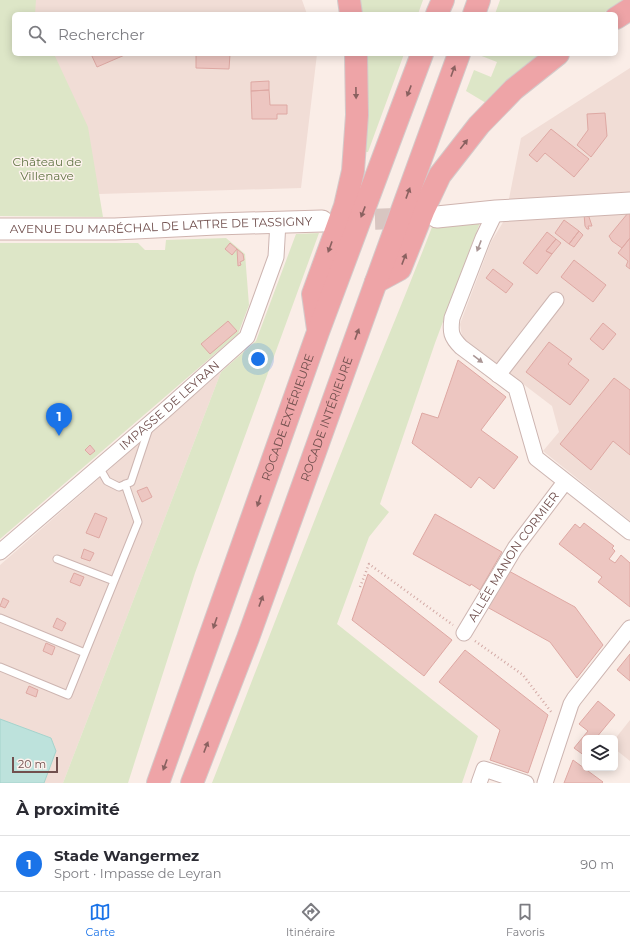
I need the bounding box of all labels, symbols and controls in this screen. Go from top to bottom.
search box [12,12,618,56]
icon: search [26,23,48,45]
text: Rechercher [58,25,145,44]
one-way arrow [451,64,457,76]
one-way arrow [405,85,411,97]
one-way arrow [353,87,359,100]
one-way arrow [460,139,469,150]
park label: Château de Villenave [12,154,82,183]
one-way arrow [406,186,412,198]
one-way arrow [360,207,366,219]
street label: AVENUE DU MARÉCHAL DE LATTRE DE TASSIGNY [10,213,313,236]
one-way arrow [476,241,482,253]
one-way arrow [327,242,333,254]
one-way arrow [402,252,408,264]
one-way arrow [354,327,360,339]
your location [248,349,268,369]
street label: ROCADE EXTÉRIEURE [258,352,317,483]
street label: ROCADE INTÉRIEURE [297,354,356,483]
one-way arrow [472,355,483,363]
street label: IMPASSE DE LEYRAN [116,357,222,453]
pin: 1 [46,403,72,436]
street label: ALLÉE MANON CORMIER [464,488,562,624]
one-way arrow [255,495,261,507]
one-way arrow [258,595,264,607]
one-way arrow [212,618,218,630]
map controls [582,735,618,771]
button: layers [582,735,618,771]
one-way arrow [204,740,210,752]
scale bar [12,755,58,774]
text: 20 m [18,757,46,771]
one-way arrow [161,759,167,771]
text: À proximité [16,799,120,819]
text: Stade Wangermez [54,846,199,865]
text: 1 [26,856,32,872]
text: 90 m [580,856,614,872]
text: Sport · Impasse de Leyran [54,865,221,881]
tab: Carte [85,901,115,939]
tab: Itinéraire [286,901,335,939]
tab: Favoris [506,901,545,939]

